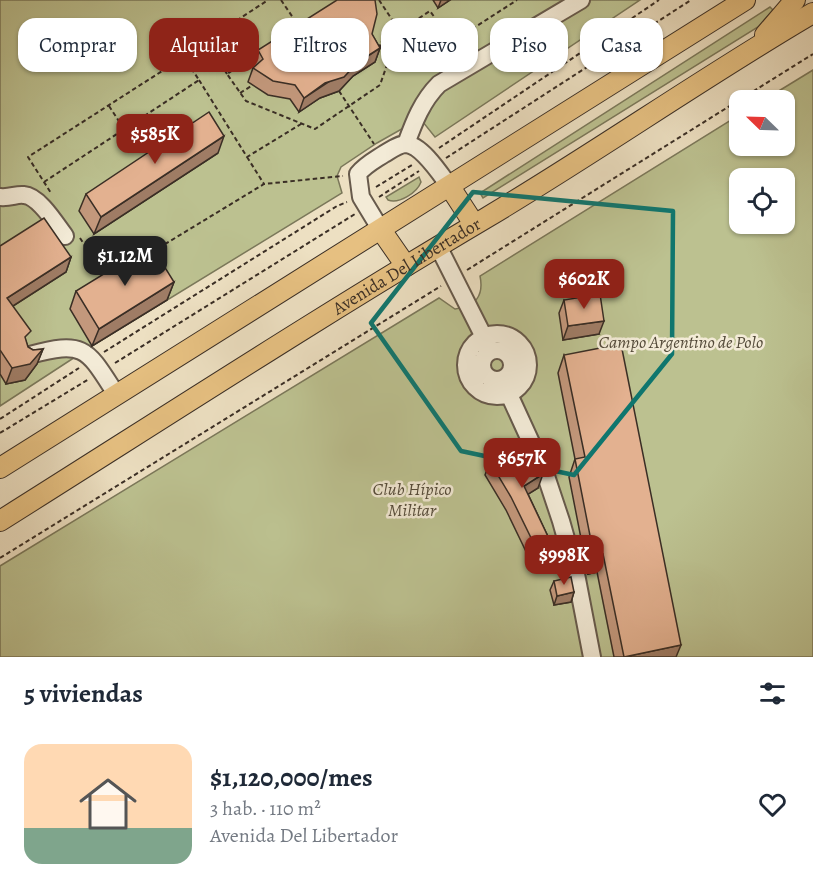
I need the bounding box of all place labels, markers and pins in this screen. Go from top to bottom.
pin: $585K [113,114,197,165]
pin: $1.12M [76,236,174,287]
pin: $602K [542,259,626,310]
pin: $657K [480,438,564,489]
pin: $998K [522,535,606,586]

